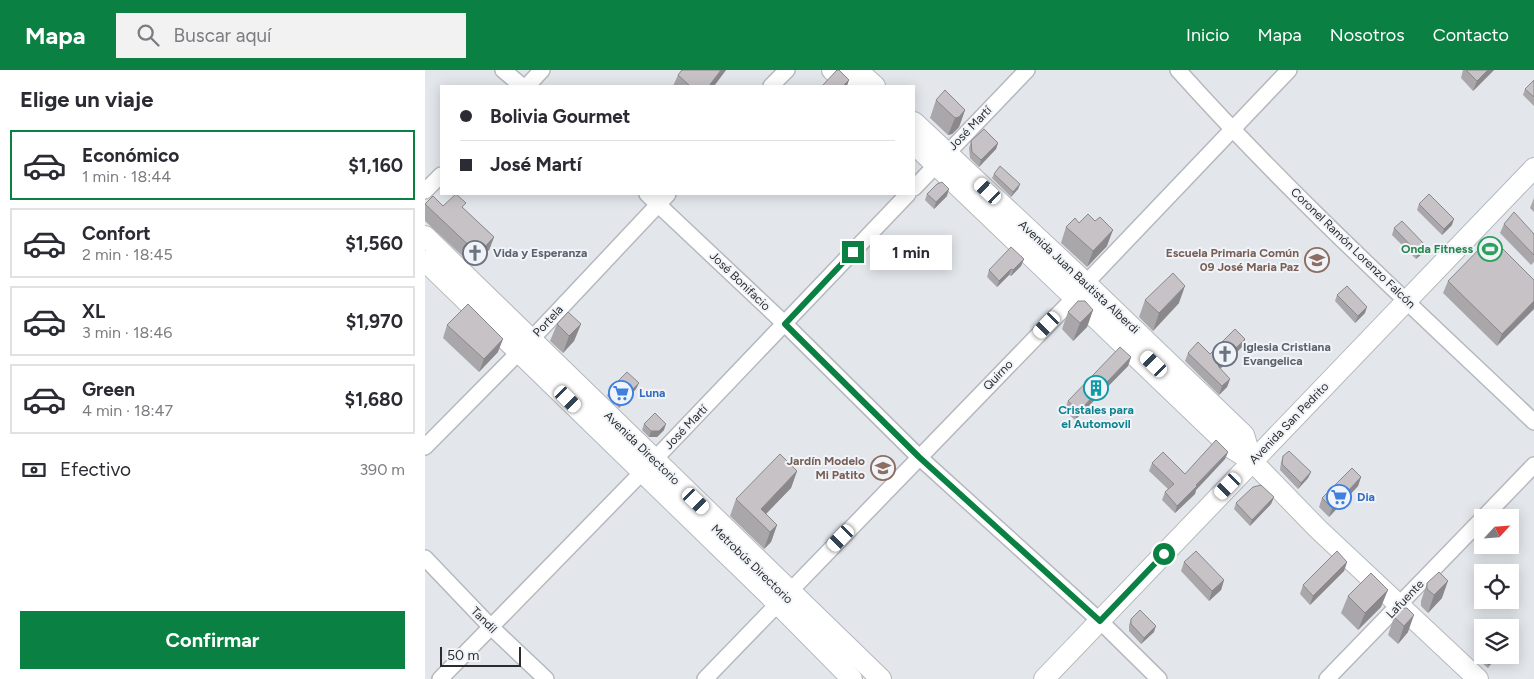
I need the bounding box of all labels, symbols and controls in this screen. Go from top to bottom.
search box [116,13,466,58]
text: Mapa [25,21,86,50]
icon: search [134,21,162,49]
text: Buscar aquí [174,24,271,47]
text: Inicio [1186,24,1230,46]
text: Mapa [1258,24,1302,46]
text: Nosotros [1330,24,1405,46]
text: Contacto [1433,24,1509,46]
text: Elige un viaje [20,86,153,113]
street label: José Martí [946,102,995,153]
text: Bolivia Gourmet [490,105,630,128]
icon: car [22,143,67,188]
text: Económico [82,144,179,167]
text: José Martí [490,153,582,176]
text: $1,160 [348,154,403,177]
text: 1 min · 18:44 [82,167,171,186]
car [971,175,1004,207]
street label: Coronel Ramón Lorenzo Falcón [1288,185,1418,311]
street label: Avenida Juan Bautista Alberdi [1016,217,1142,337]
icon: car [22,221,67,266]
text: Confort [82,222,151,245]
text: $1,560 [345,232,403,255]
callout: 1 min [871,234,953,270]
sports icon: Onda Fitness [1477,236,1503,262]
church icon: Vida y Esperanza [462,240,488,266]
route end [842,241,864,263]
place label: Onda Fitness [1401,242,1473,256]
text: 1 min [892,243,930,262]
text: 2 min · 18:45 [82,245,173,264]
place label: Vida y Esperanza [493,246,587,260]
place label: Escuela Primaria Común 09 José Maria Paz [1166,246,1299,274]
school or university icon: Escuela Primaria Común 09 José Maria Paz [1304,247,1330,273]
street label: José Bonifacio [707,249,773,313]
icon: car [22,299,67,344]
text: XL [82,300,105,323]
street label: Portela [530,302,566,340]
car [1031,309,1062,341]
text: $1,970 [346,310,403,333]
text: 3 min · 18:46 [82,323,172,342]
place label: Iglesia Cristiana Evangelica [1243,340,1331,368]
church icon: Iglesia Cristiana Evangelica [1212,341,1238,367]
car [1138,348,1170,380]
street label: Quirno [980,357,1016,393]
building icon: Cristales para el Automovil [1083,375,1109,401]
icon: car [22,377,67,422]
text: Green [82,378,135,401]
street label: Avenida San Pedrito [1246,379,1332,467]
supermarket icon: Luna [608,380,634,406]
car [552,383,583,415]
place label: Luna [639,386,665,400]
text: $1,680 [345,388,403,411]
text: 4 min · 18:47 [82,401,173,420]
street label: José Martí [662,401,711,452]
place label: Cristales para el Automovil [1058,403,1134,431]
street label: Avenida Directorio [601,408,683,488]
place label: Jardín Modelo Mi Patito [787,454,865,482]
school or university icon: Jardín Modelo Mi Patito [870,455,896,481]
icon: cash [20,456,48,484]
text: Efectivo [60,458,131,481]
text: 390 m [359,460,405,479]
car [1212,470,1243,502]
supermarket icon: Dia [1326,484,1352,510]
car [680,485,712,517]
place label: Dia [1357,490,1375,504]
north arrow [1474,509,1519,554]
map controls [1474,509,1519,664]
street label: Metrobús Directorio [708,521,796,607]
car [825,522,856,554]
route start [1153,543,1175,565]
button: locate [1474,564,1519,609]
street label: Lafuente [1383,577,1427,621]
street label: Tandil [468,604,500,636]
button: Confirmar [20,611,405,669]
button: layers [1474,619,1519,664]
scale bar [440,644,521,667]
text: 50 m [447,647,479,664]

